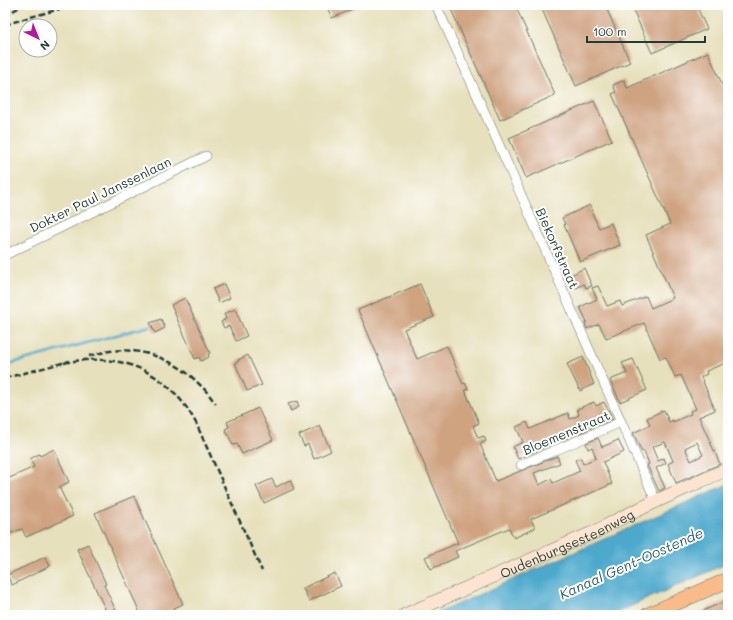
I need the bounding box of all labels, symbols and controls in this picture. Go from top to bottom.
north arrow [18,18,58,58]
scale bar [587,18,705,44]
text: 100 m [593,23,627,39]
text: N [37,37,53,54]
street label: Dokter Paul Janssenlaan [26,152,174,236]
street label: Biekorfstraat [533,205,584,291]
street label: Bloemenstraat [520,406,612,458]
street label: Oudenburgsesteenweg [497,505,636,581]
water label: Kanaal Gent-Oostende [556,523,706,603]

